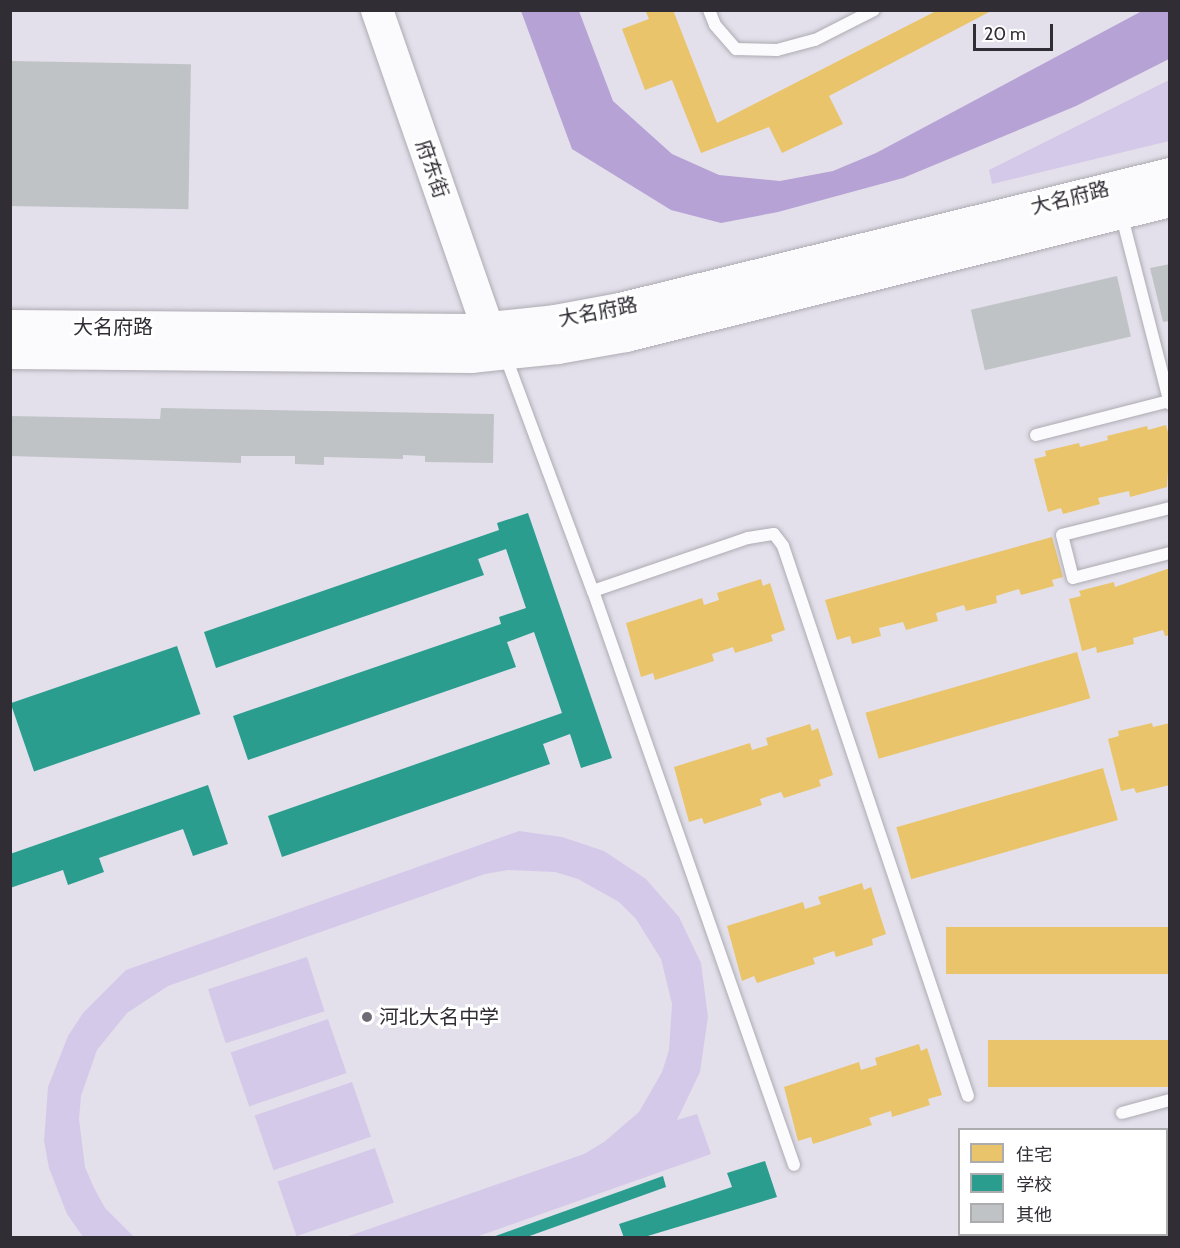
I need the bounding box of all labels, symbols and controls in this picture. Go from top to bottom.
scale bar [976,12,1056,50]
text: 20 m [984,23,1026,45]
street label: 府东街 [411,137,453,201]
street label: 大名府路 [1028,177,1112,219]
street label: 大名府路 [556,293,640,331]
street label: 大名府路 [73,315,153,339]
place label: 河北大名中学 [379,1005,499,1029]
marker: 河北大名中学 [360,1010,374,1024]
legend [958,1128,1168,1236]
text: 住宅 [1016,1144,1052,1166]
text: 学校 [1016,1174,1052,1196]
text: 其他 [1016,1204,1052,1226]

